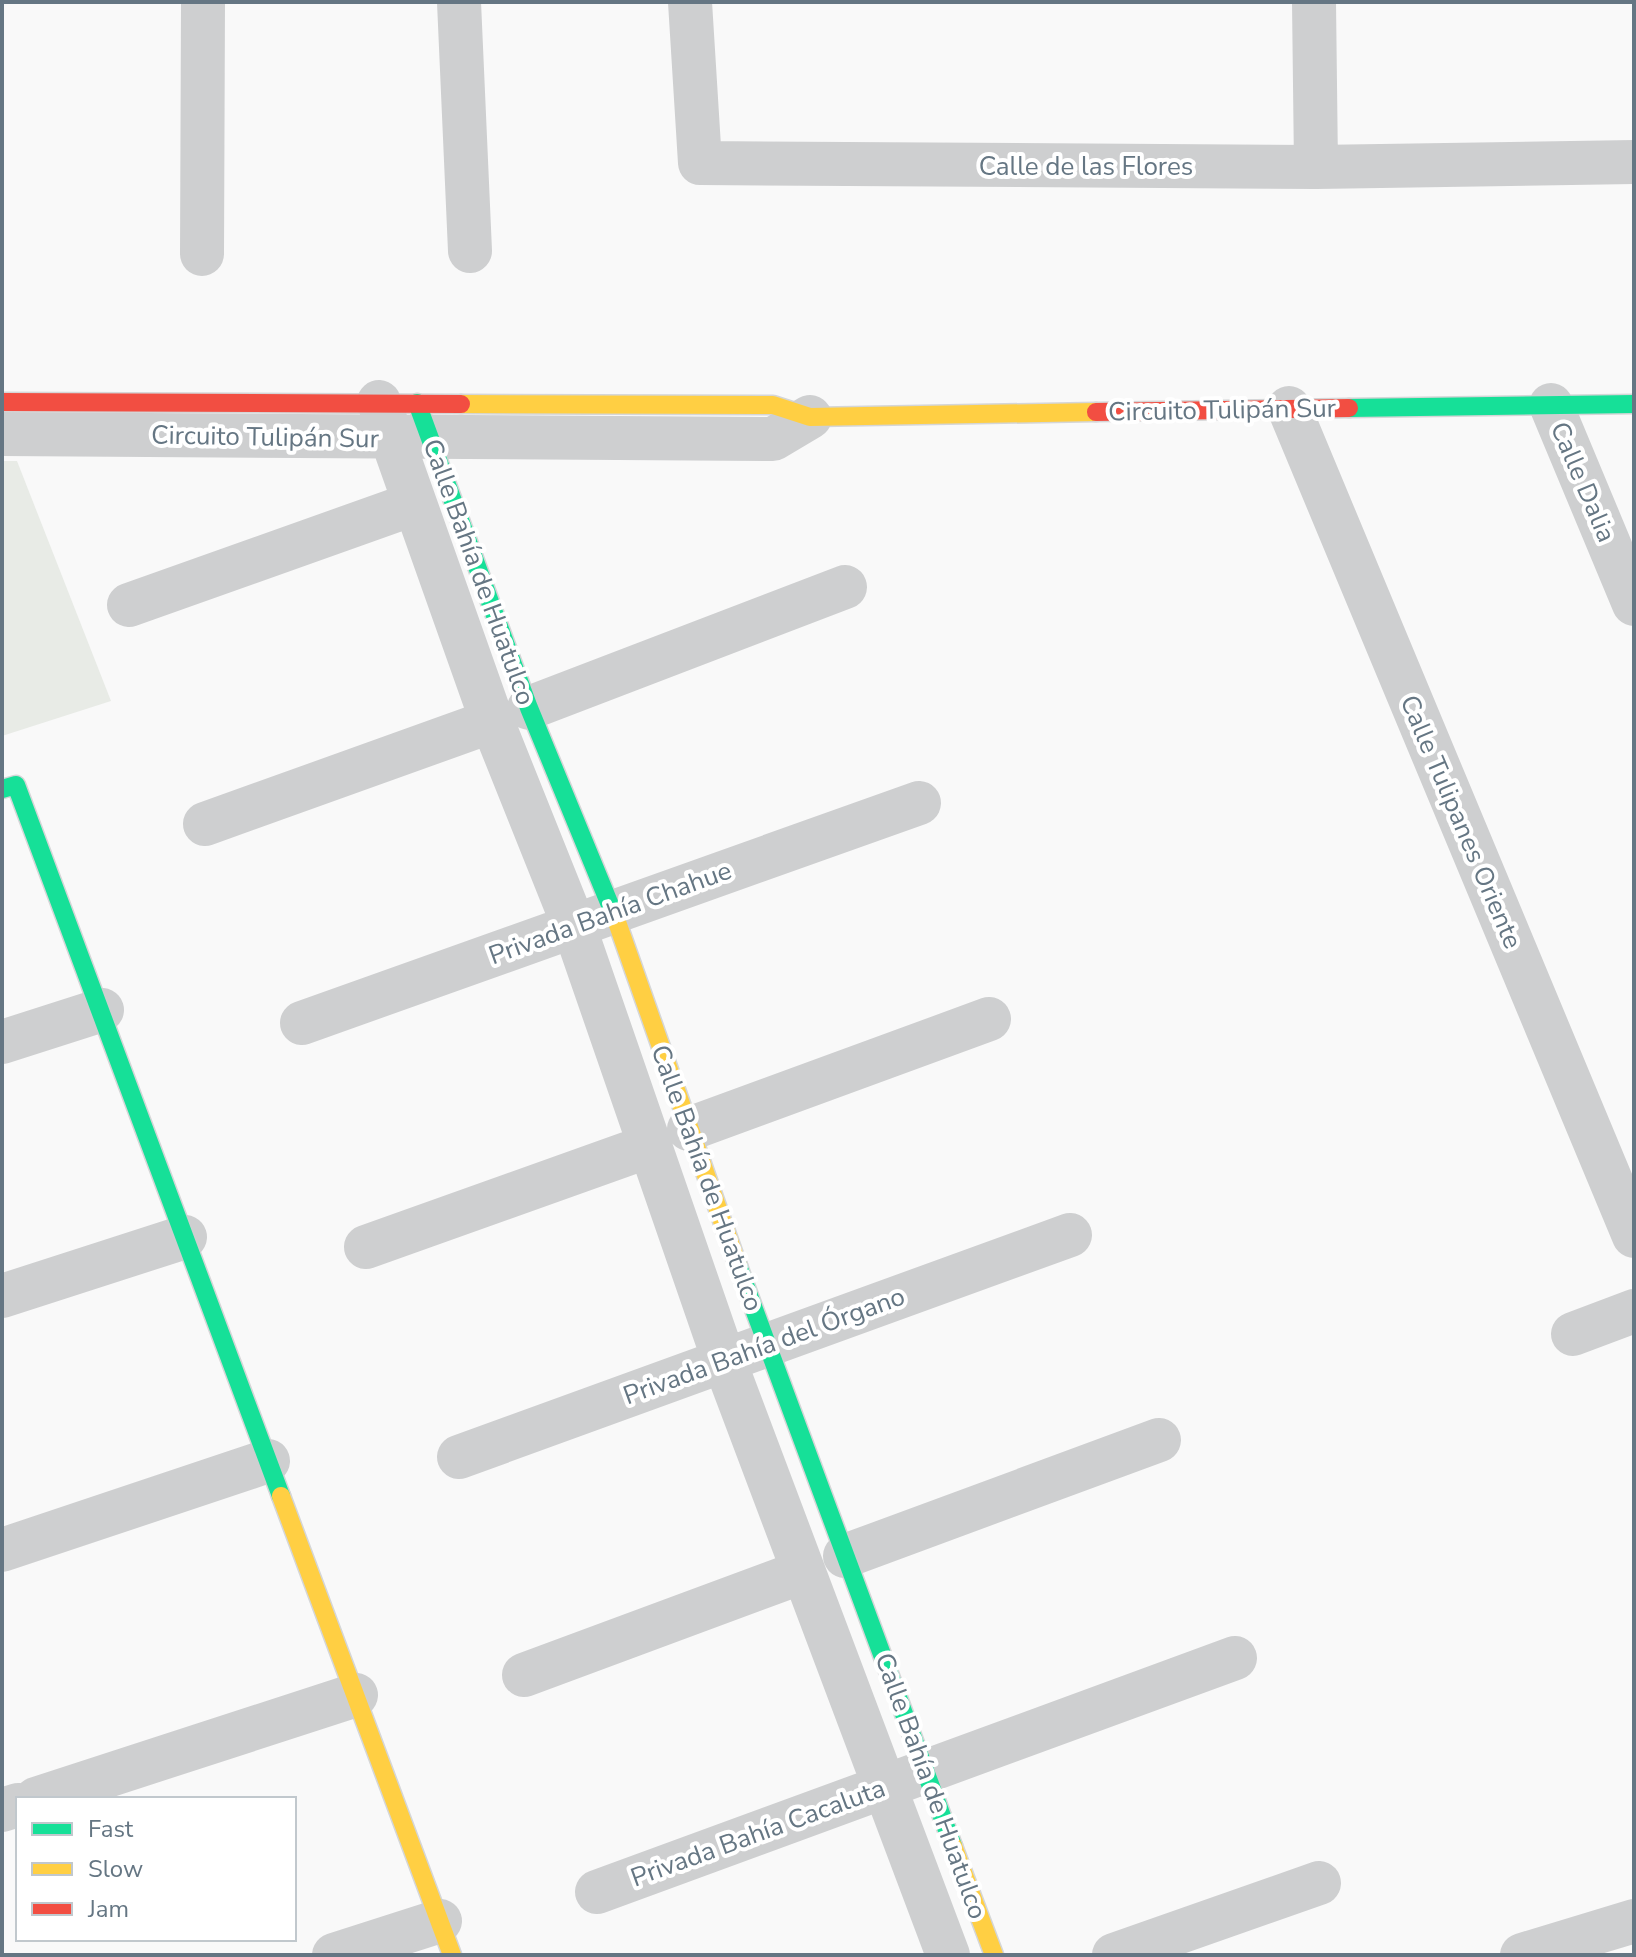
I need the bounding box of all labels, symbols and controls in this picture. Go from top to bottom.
street label: Calle de las Flores [979,149,1193,184]
street label: Circuito Tulipán Sur [1108,391,1337,429]
street label: Calle Dalia [1542,417,1624,547]
street label: Circuito Tulipán Sur [151,418,380,456]
street label: Calle Bahía de Huatulco [415,434,543,710]
street label: Calle Tulipanes Oriente [1392,690,1530,954]
street label: Privada Bahía Chahue [484,853,736,973]
street label: Calle Bahía de Huatulco [643,1040,771,1316]
street label: Privada Bahía del Órgano [618,1279,910,1413]
street label: Calle Bahía de Huatulco [867,1648,995,1924]
street label: Privada Bahía Cacaluta [626,1771,890,1895]
legend [16,1797,296,1941]
text: Fast [88,1813,134,1845]
text: Slow [88,1853,143,1885]
text: Jam [87,1893,129,1925]

